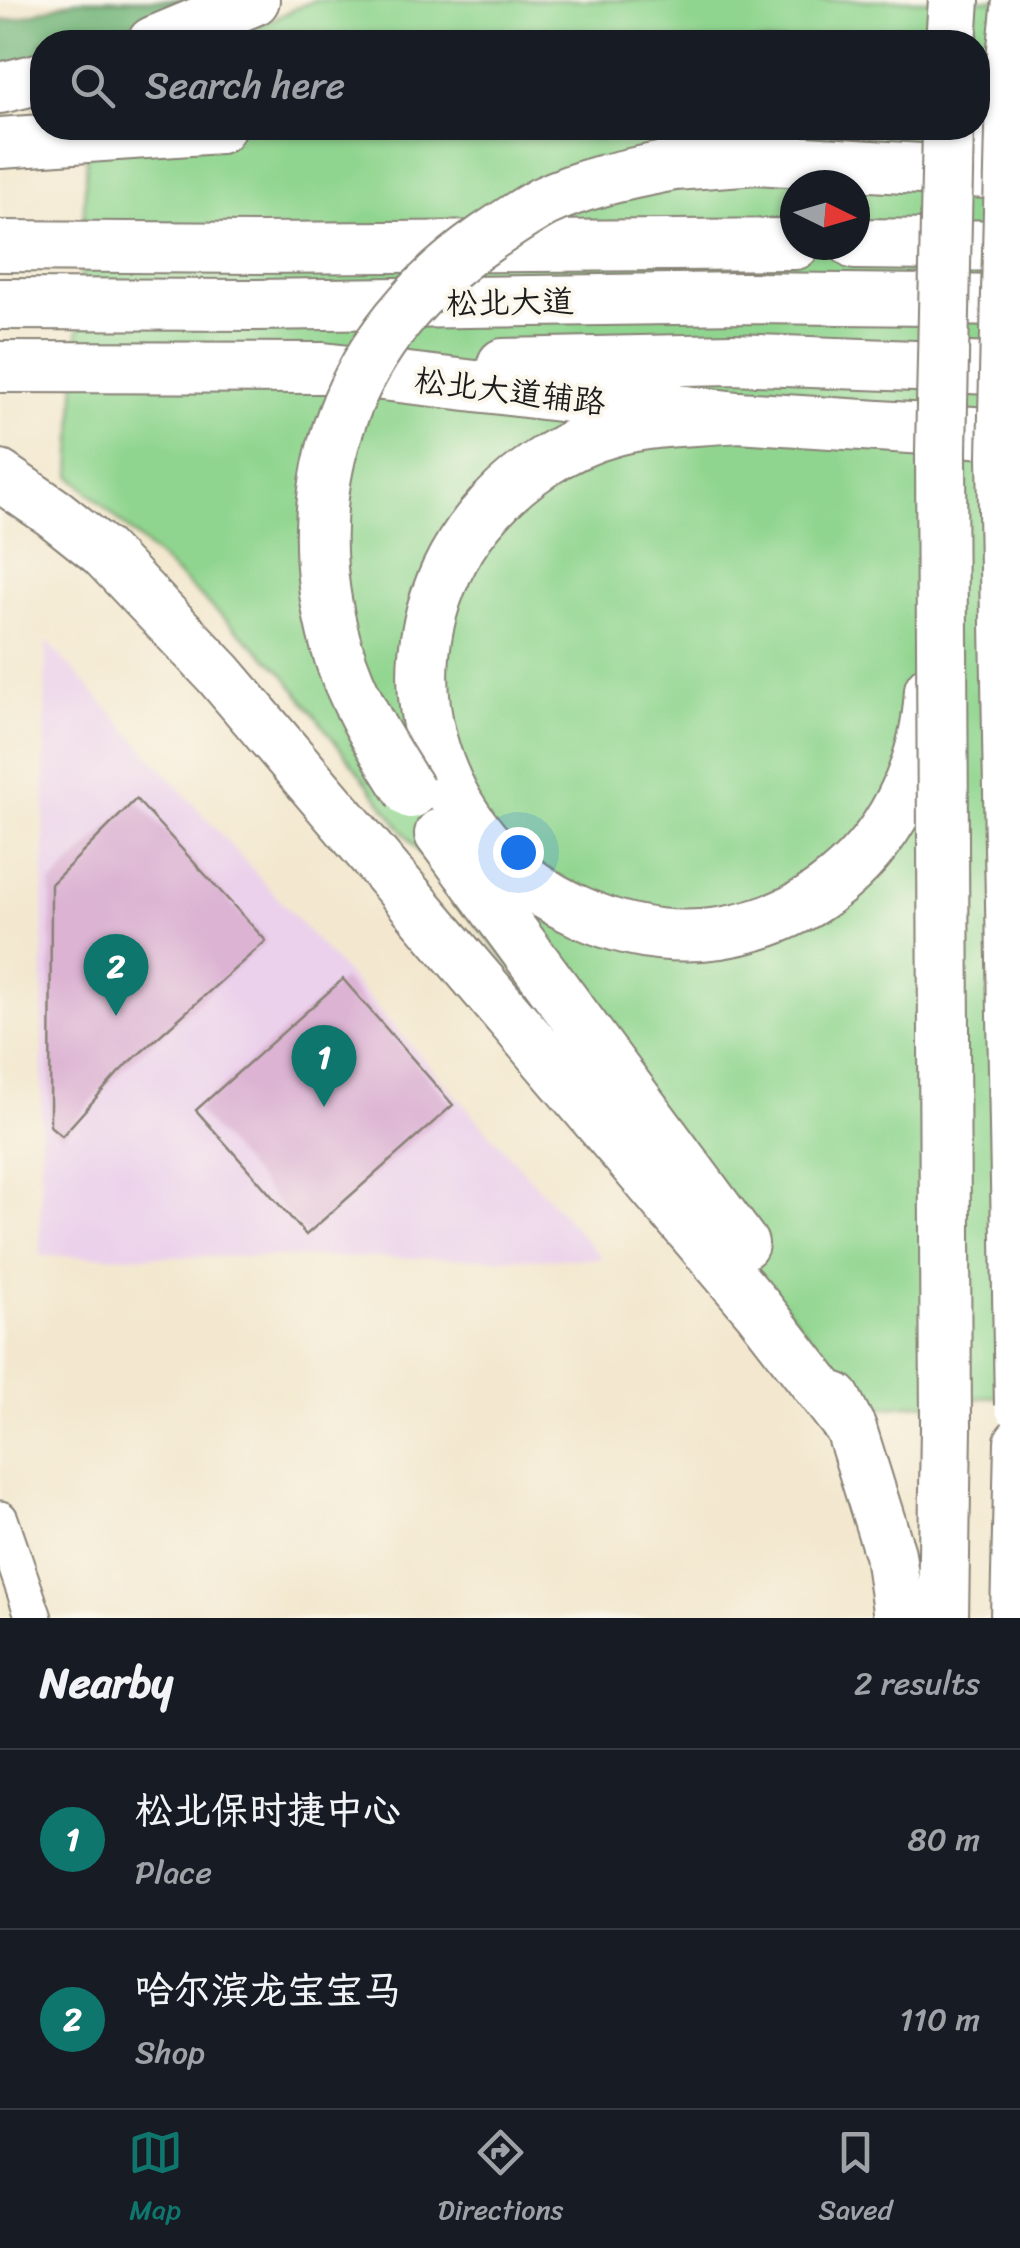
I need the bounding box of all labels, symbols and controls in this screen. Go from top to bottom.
search box [30,30,990,140]
text: Search here [145,52,345,119]
icon: search [65,58,120,113]
north arrow [780,170,870,260]
street label: 松北大道 [446,273,575,332]
street label: 松北大道辅路 [411,352,609,431]
your location [493,827,544,878]
pin: 2 [84,934,148,1016]
pin: 1 [292,1024,356,1107]
text: Nearby [40,1646,173,1720]
text: 2 results [854,1655,980,1712]
text: 松北保时捷中心 [135,1777,401,1844]
text: 1 [66,1811,79,1868]
text: 80 m [908,1811,980,1868]
text: Place [135,1844,212,1901]
text: 哈尔滨龙宝宝马 [135,1957,401,2024]
text: 2 [63,1991,82,2048]
text: 110 m [899,1991,980,2048]
text: Shop [135,2024,205,2081]
tab: Map [128,2125,183,2234]
tab: Directions [438,2125,563,2234]
tab: Saved [819,2125,892,2234]

